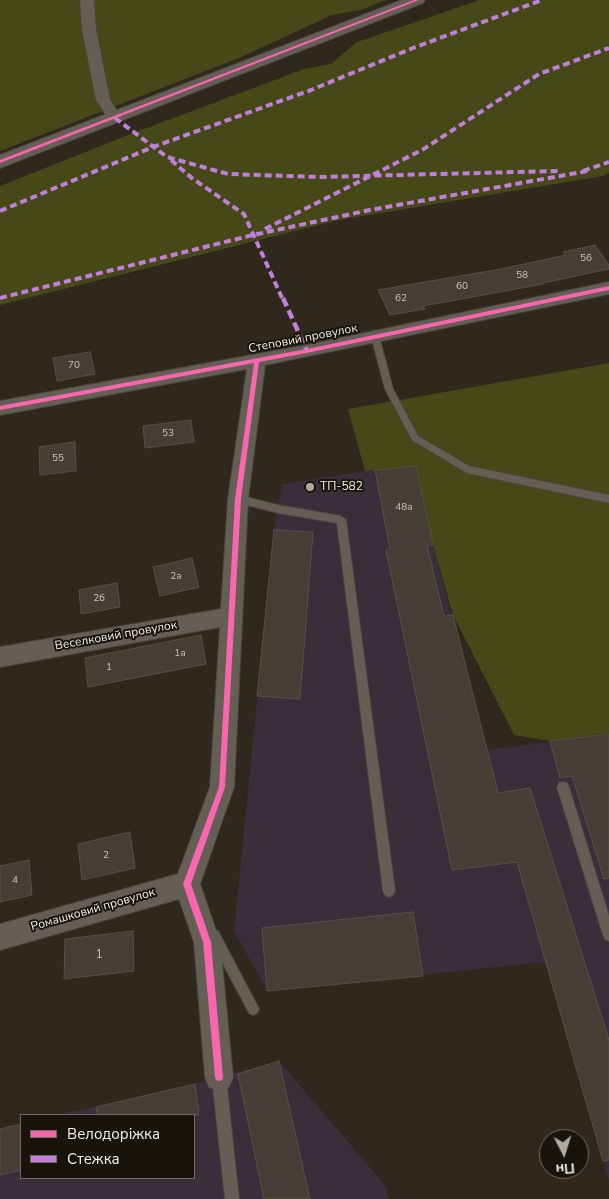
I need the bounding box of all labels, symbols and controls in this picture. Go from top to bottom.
house number: 56 [580,253,592,265]
house number: 58 [516,270,528,282]
house number: 60 [456,281,468,293]
house number: 62 [395,293,407,305]
street label: Степовий провулок [247,321,359,357]
house number: 70 [68,360,80,372]
house number: 53 [162,428,174,440]
house number: 55 [52,453,64,465]
place label: ТП-582 [320,480,363,494]
marker: ТП-582 [304,481,316,493]
house number: 48а [395,502,413,514]
house number: 2а [170,571,182,583]
house number: 2б [93,593,105,605]
street label: Веселковий провулок [54,618,178,654]
house number: 1а [174,648,186,660]
house number: 1 [106,662,112,674]
house number: 2 [103,850,109,862]
house number: 4 [12,875,18,887]
street label: Ромашковий провулок [29,885,157,935]
house number: 1 [95,948,103,962]
legend [20,1114,195,1179]
text: Велодоріжка [67,1124,160,1144]
north arrow [539,1129,589,1179]
text: Стежка [67,1149,120,1169]
text: Пн [555,1158,576,1179]

